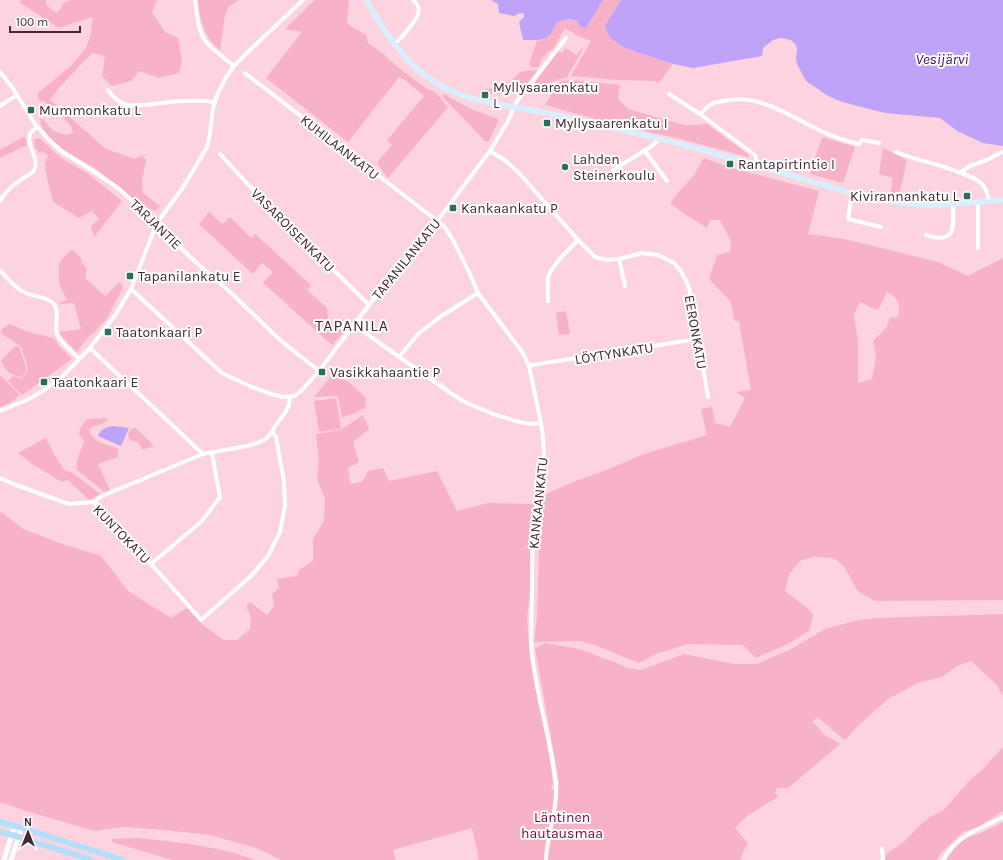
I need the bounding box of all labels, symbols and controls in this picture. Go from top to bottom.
scale bar [10,8,80,34]
text: 100 m [16,15,48,29]
water label: Vesijärvi [915,50,969,68]
place label: Myllysaarenkatu L [493,79,599,112]
marker: Myllysaarenkatu L [480,90,490,100]
place label: Mummonkatu L [39,102,141,119]
marker: Mummonkatu L [26,105,36,115]
street label: KUHILAANKATU [297,111,382,183]
place label: Myllysaarenkatu I [555,115,668,132]
marker: Myllysaarenkatu I [542,118,552,128]
place label: Lahden Steinerkoulu [573,151,655,184]
place label: Rantapirtintie I [738,156,835,173]
marker: Rantapirtintie I [725,159,735,169]
marker: Lahden Steinerkoulu [560,162,570,172]
street label: VASAROISENKATU [247,185,338,276]
place label: Kivirannankatu L [850,188,959,205]
marker: Kivirannankatu L [962,191,972,201]
street label: TARJANTIE [126,196,185,253]
place label: Kankaankatu P [461,200,558,217]
marker: Kankaankatu P [448,203,458,213]
street label: TAPANILANKATU [368,215,444,303]
place label: Tapanilankatu E [138,268,241,285]
marker: Tapanilankatu E [125,271,135,281]
street label: EERONKATU [681,294,710,371]
district label: TAPANILA [315,316,389,335]
place label: Taatonkaari P [116,324,202,341]
marker: Taatonkaari P [103,327,113,337]
street label: LÖYTYNKATU [574,339,655,368]
place label: Vasikkahaantie P [330,364,440,381]
marker: Vasikkahaantie P [317,367,327,377]
place label: Taatonkaari E [52,374,138,391]
marker: Taatonkaari E [39,377,49,387]
street label: KANKAANKATU [525,456,552,550]
street label: KUNTOKATU [89,501,154,567]
park label: Läntinen hautausmaa [521,809,603,842]
north arrow [8,812,48,852]
text: N [24,816,32,829]

